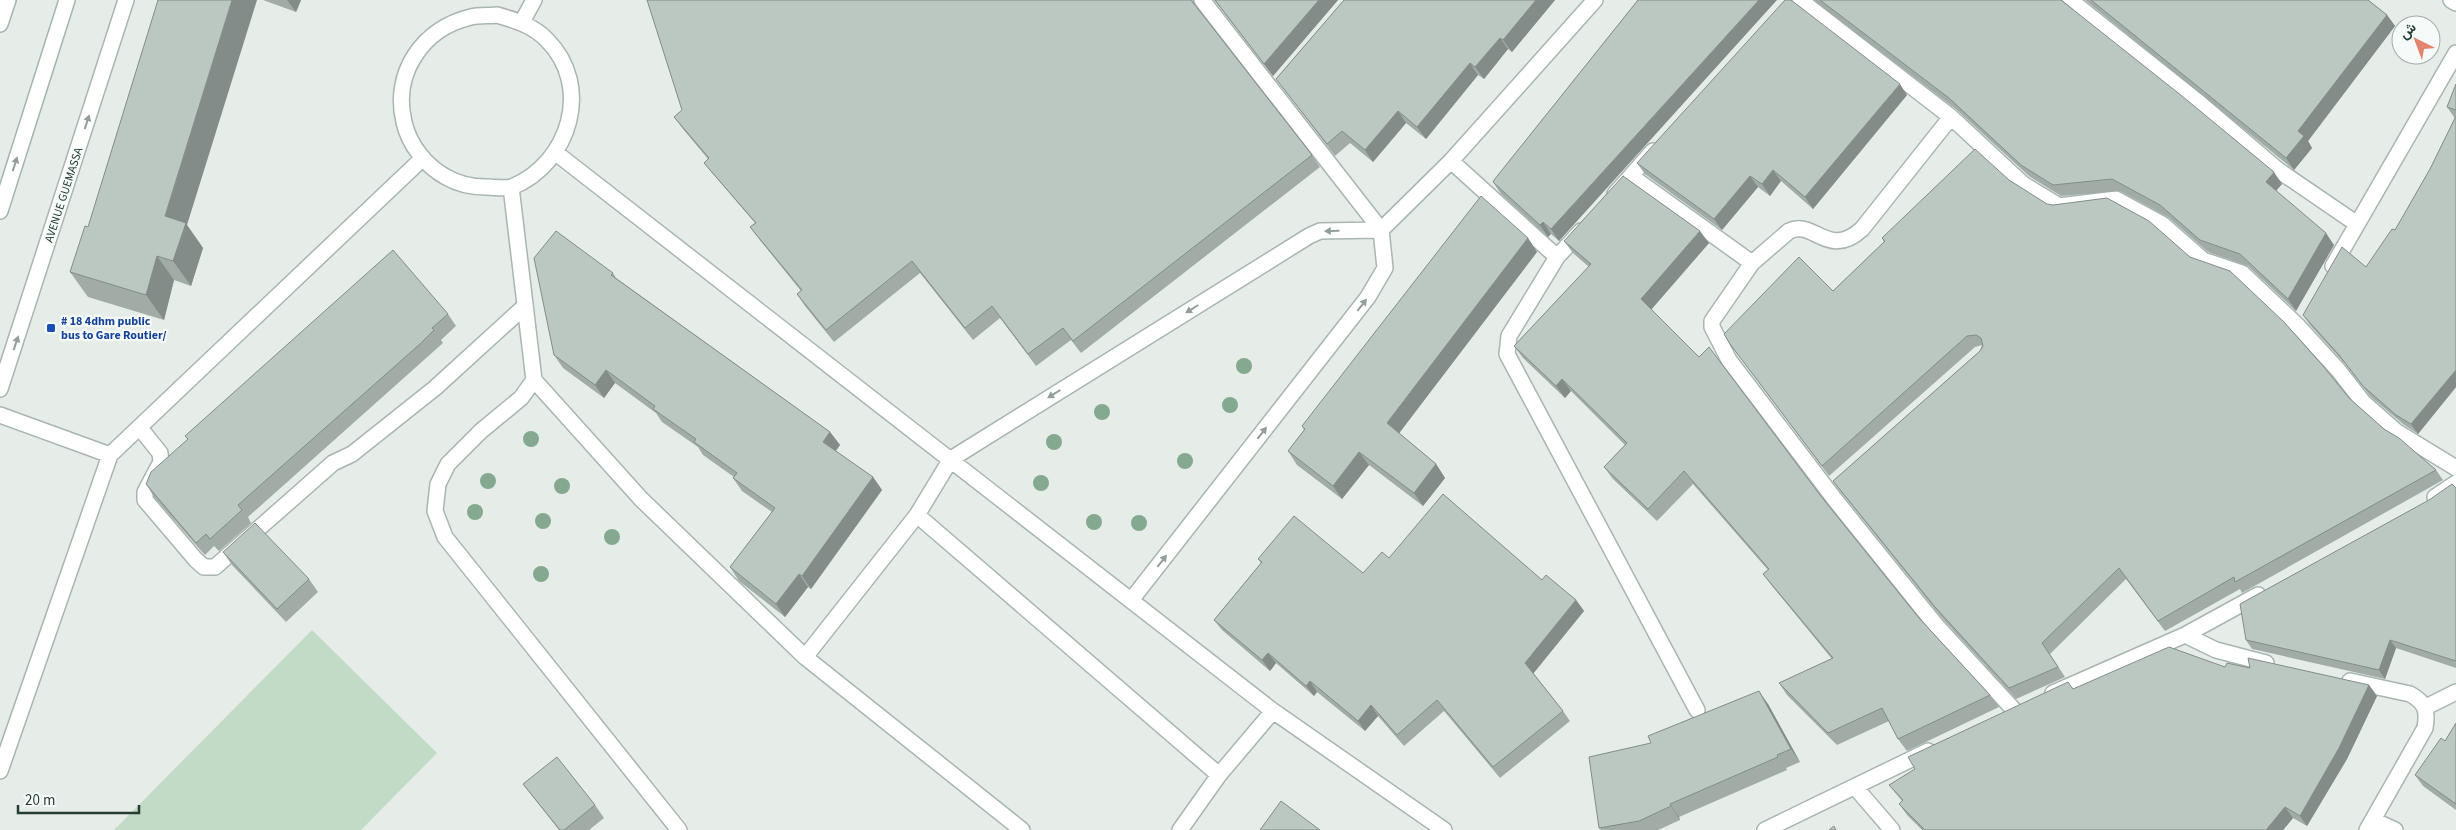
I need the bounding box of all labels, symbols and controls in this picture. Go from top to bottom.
north arrow [2391,15,2441,65]
text: ش [2395,18,2421,44]
one-way arrow [84,114,92,129]
street label: AVENUE GUEMASSA [41,145,88,245]
one-way arrow [11,157,19,172]
one-way arrow [1324,227,1340,235]
one-way arrow [1357,299,1368,312]
one-way arrow [1185,304,1198,313]
place label: # 18 4dhm public bus to Gare Routier/ [61,313,167,344]
marker: # 18 4dhm public bus to Gare Routier/ [45,322,57,334]
one-way arrow [12,335,20,350]
one-way arrow [1047,390,1060,399]
one-way arrow [1257,427,1268,440]
one-way arrow [1157,555,1168,568]
scale bar [18,782,139,814]
text: 20 m [25,790,55,811]

